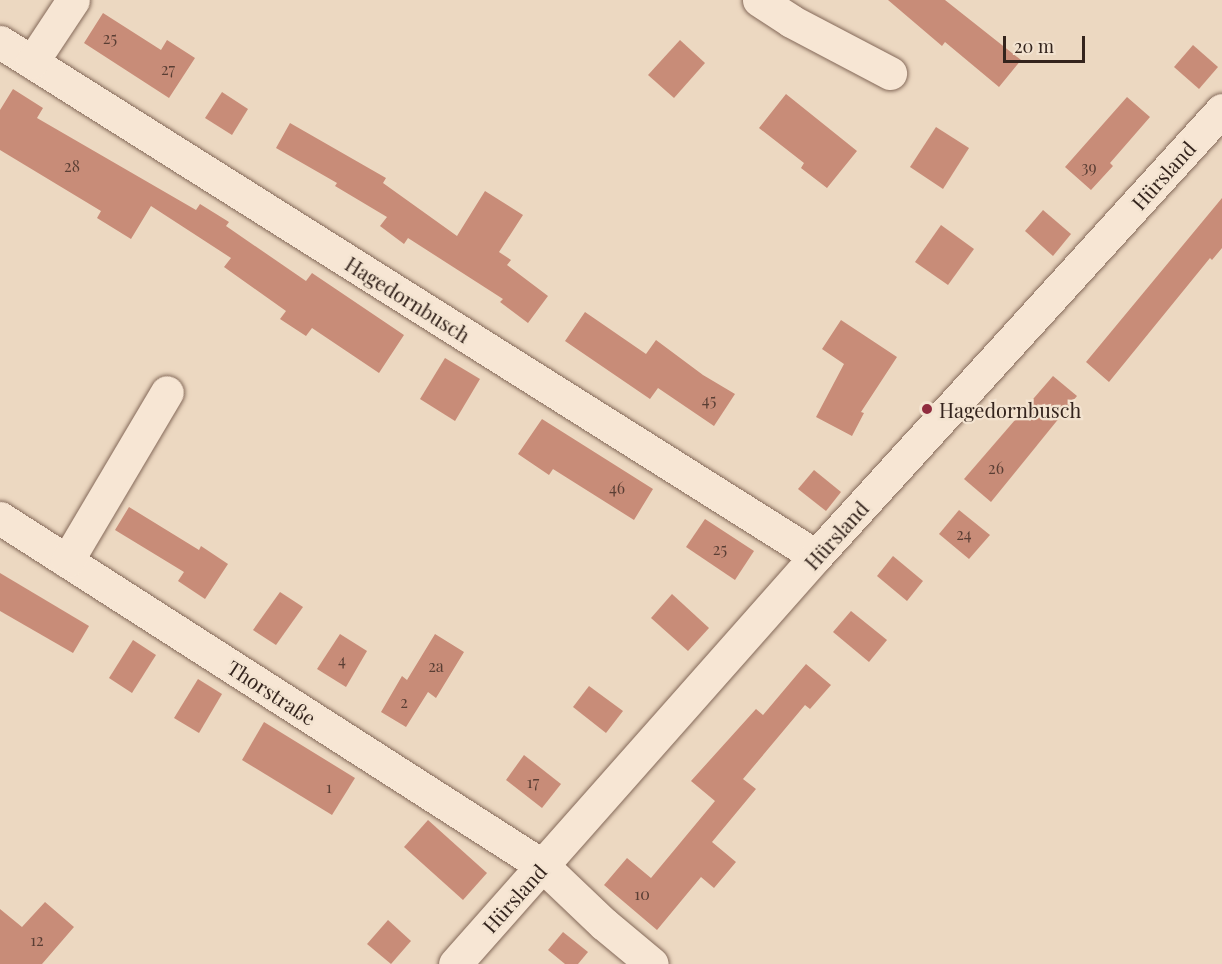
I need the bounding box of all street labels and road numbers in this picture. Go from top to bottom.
street label: Hürsland [1126,136,1200,214]
street label: Hagedornbusch [341,251,475,347]
street label: Hürsland [799,496,873,574]
street label: Thorstraße [223,655,321,729]
street label: Hürsland [477,859,551,937]

